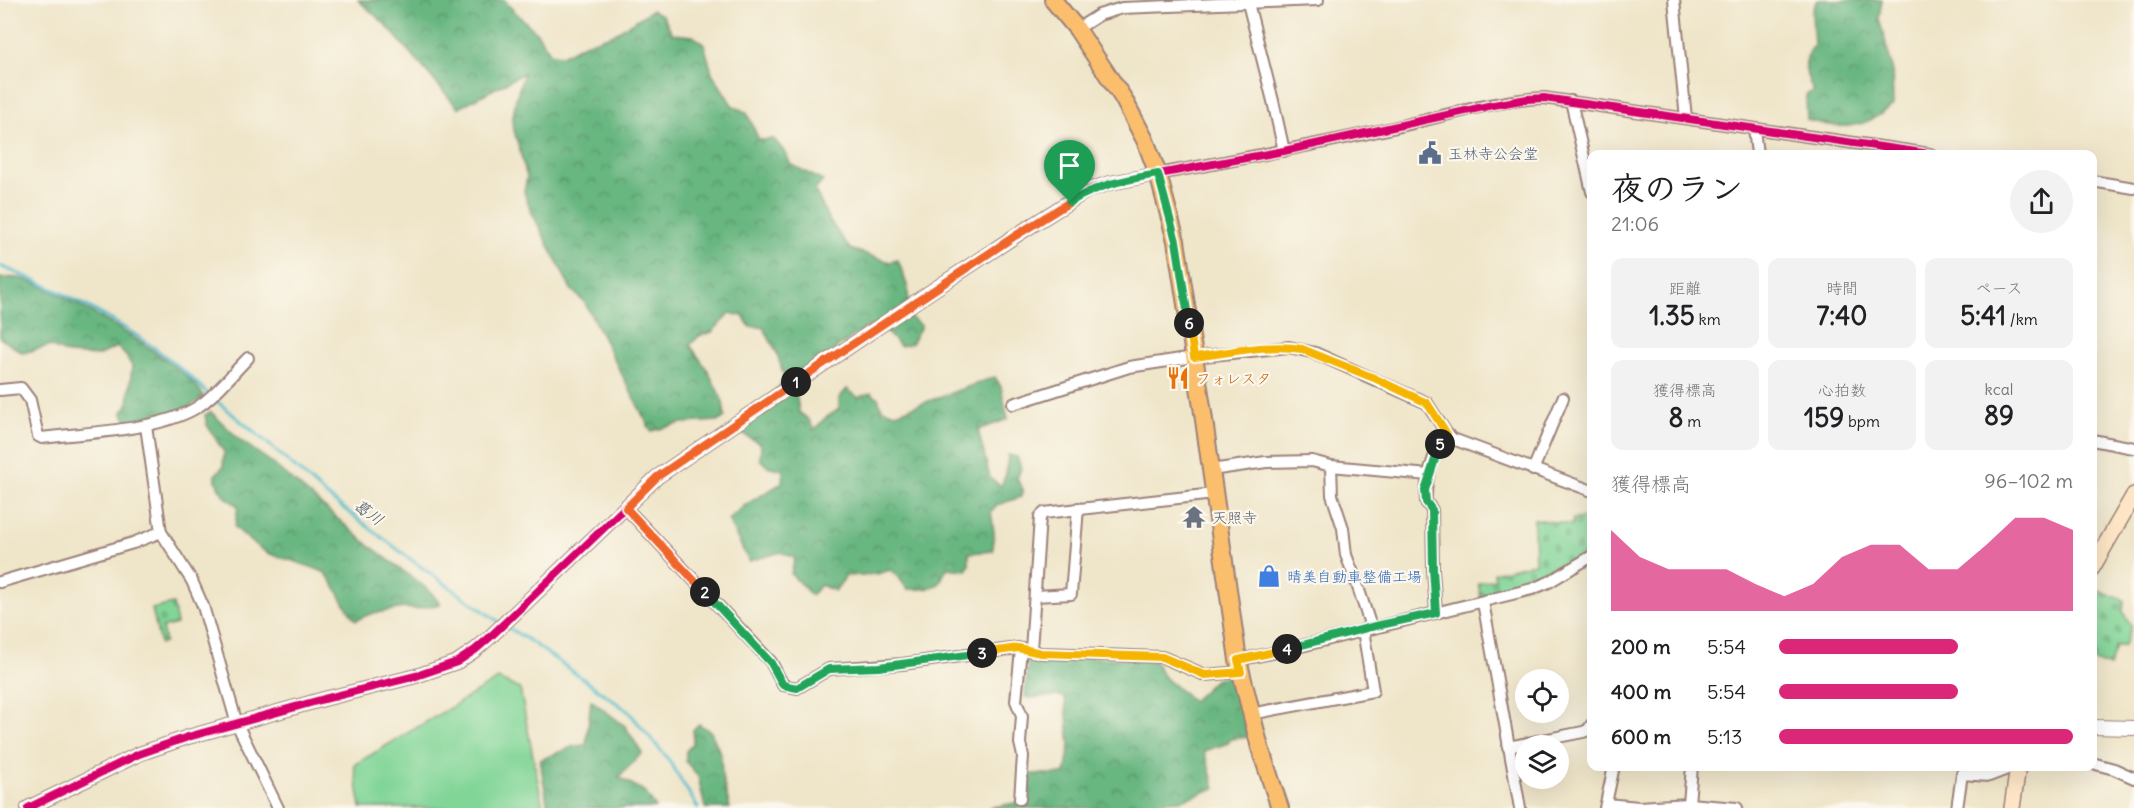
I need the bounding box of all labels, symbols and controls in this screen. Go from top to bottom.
pin [1044,140,1095,202]
public building icon: 玉林寺公会堂 [1417,140,1443,166]
place label: 玉林寺公会堂 [1448,144,1538,163]
icon: arrive [1053,149,1086,182]
text: 夜のラン [1611,167,1743,209]
button: share [2010,170,2073,233]
text: 21:06 [1611,211,1659,236]
text: 距離 [1669,278,1701,298]
text: 時間 [1826,278,1858,298]
text: ペース [1975,278,2023,298]
text: 1.35 [1649,299,1695,332]
text: 7:40 [1817,299,1867,332]
text: 5:41 [1960,299,2006,332]
pin: 6 [1174,308,1204,338]
text: km [1695,309,1721,329]
text: /km [2006,309,2038,329]
text: 6 [1184,313,1194,333]
restaurant icon: フォレスタ [1165,365,1191,391]
pin: 1 [781,367,811,397]
place label: フォレスタ [1196,369,1271,388]
text: 1 [793,372,799,392]
text: kcal [1985,379,2013,399]
text: 獲得標高 [1653,380,1717,400]
text: 心拍数 [1818,380,1866,400]
text: 89 [1984,399,2014,432]
text: 8 [1669,401,1684,434]
text: 159 [1804,401,1844,434]
text: m [1684,411,1701,431]
text: bpm [1844,411,1880,431]
pin: 5 [1425,429,1455,459]
text: 5 [1435,434,1445,454]
text: 96–102 m [1984,468,2073,493]
text: 獲得標高 [1611,471,1691,496]
water label: 葛川 [350,494,388,530]
temple icon: 天照寺 [1181,504,1207,530]
place label: 天照寺 [1212,508,1257,527]
shop icon: 晴美自動車整備工場 [1256,563,1282,589]
place label: 晴美自動車整備工場 [1287,567,1422,586]
pin: 2 [690,577,720,607]
text: 2 [701,582,709,602]
pin: 4 [1272,634,1302,664]
text: 200 m [1611,634,1671,659]
text: 5:54 [1707,634,1746,659]
pin: 3 [967,638,997,668]
text: 4 [1282,639,1292,659]
text: 3 [977,643,987,663]
map controls [1515,669,1569,789]
button: locate [1515,669,1569,723]
text: 400 m [1611,679,1671,704]
text: 5:54 [1707,679,1746,704]
text: 600 m [1611,724,1671,749]
text: 5:13 [1707,724,1742,749]
button: layers [1515,735,1569,789]

